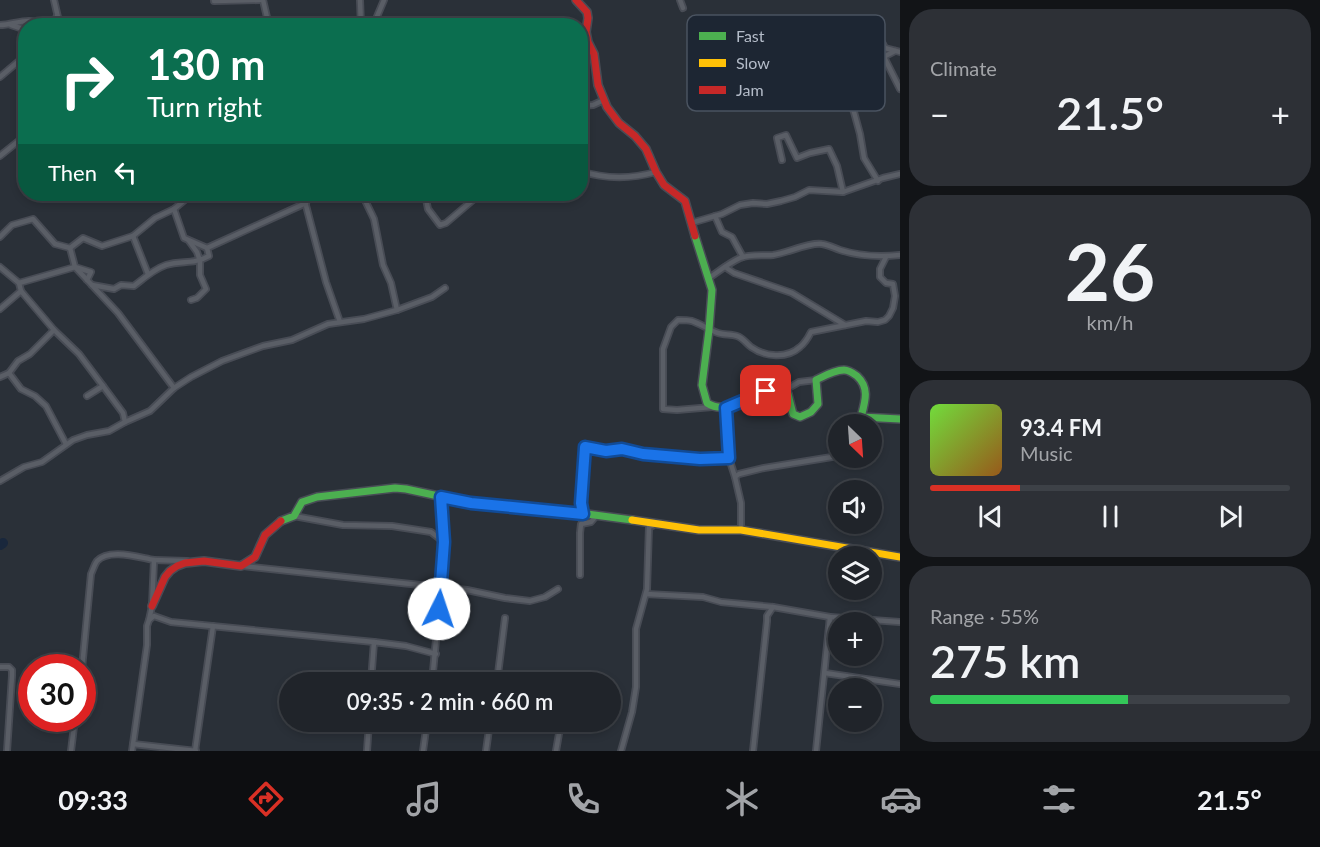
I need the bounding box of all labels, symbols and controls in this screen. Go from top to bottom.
legend [687,15,885,111]
text: Fast [736,26,765,45]
text: 130 m [147,39,265,89]
icon: right [48,42,126,120]
text: Slow [736,53,770,72]
text: Climate [930,56,997,80]
text: Jam [736,80,764,99]
text: 21.5° [1056,86,1164,140]
text: Turn right [147,90,262,123]
text: − [930,94,949,134]
text: + [1271,94,1290,134]
icon: left [109,156,142,189]
text: Then [48,159,97,186]
text: 26 [1065,224,1155,318]
text: km/h [1087,310,1133,334]
pin [740,365,791,416]
icon: arrive [749,374,782,407]
north arrow [828,414,882,468]
map controls [828,414,882,732]
text: 93.4 FM [1020,414,1102,441]
text: Music [1020,441,1073,465]
button: sound [828,480,882,534]
icon: previous [974,500,1007,533]
icon: pause [1094,500,1127,533]
icon: next [1214,500,1247,533]
button: layers [828,546,882,600]
position arrow [407,577,471,641]
text: Range · 55% [930,604,1039,628]
button: + [828,612,882,666]
text: 275 km [930,634,1080,688]
speed limit sign: 30 [18,654,96,732]
button: − [828,678,882,732]
text: 09:35 · 2 min · 660 m [347,688,553,715]
icon: directions [245,778,287,820]
icon: music [403,778,445,820]
icon: phone [562,778,604,820]
icon: climate [721,778,763,820]
icon: car [880,778,922,820]
icon: filters [1038,778,1080,820]
text: 09:33 [58,783,128,816]
text: 21.5° [1197,783,1262,816]

